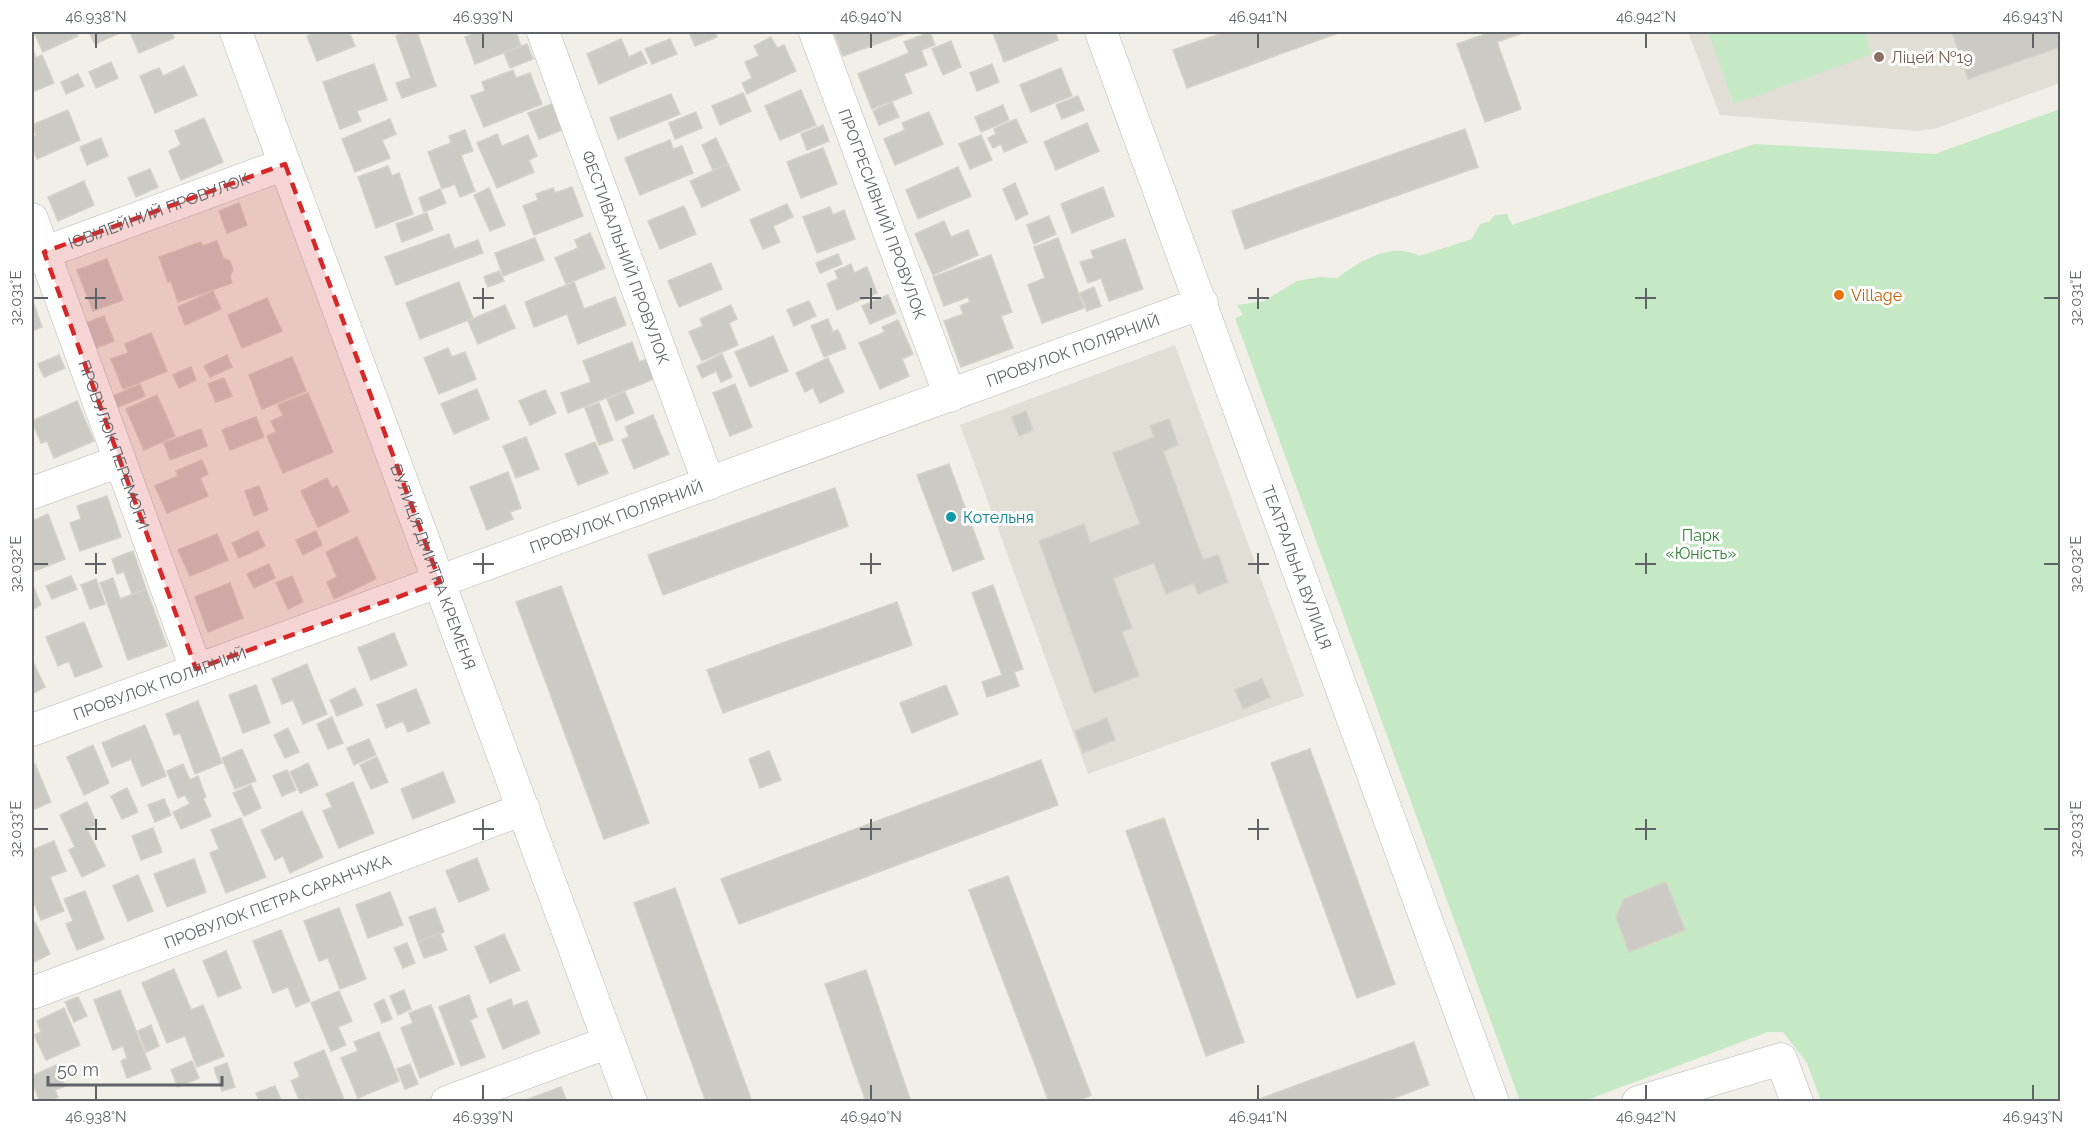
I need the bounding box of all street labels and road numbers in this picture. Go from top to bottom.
street label: ПРОГРЕСИВНИЙ ПРОВУЛОК [834,106,930,322]
street label: ФЕСТИВАЛЬНИЙ ПРОВУЛОК [577,148,673,367]
street label: ЮВІЛЕЙНИЙ ПРОВУЛОК [66,169,252,253]
street label: ПРОВУЛОК ПОЛЯРНИЙ [984,310,1162,391]
street label: ПРОВУЛОК ПЕРЕМОГИ [74,357,153,532]
street label: ВУЛИЦЯ ДМИТРА КРЕМЕНЯ [386,462,480,672]
street label: ПРОВУЛОК ПОЛЯРНИЙ [527,477,706,558]
street label: ТЕАТРАЛЬНА ВУЛИЦЯ [1258,483,1335,652]
street label: ПРОВУЛОК ПОЛЯРНИЙ [71,644,249,724]
street label: ПРОВУЛОК ПЕТРА САРАНЧУКА [161,851,394,953]

